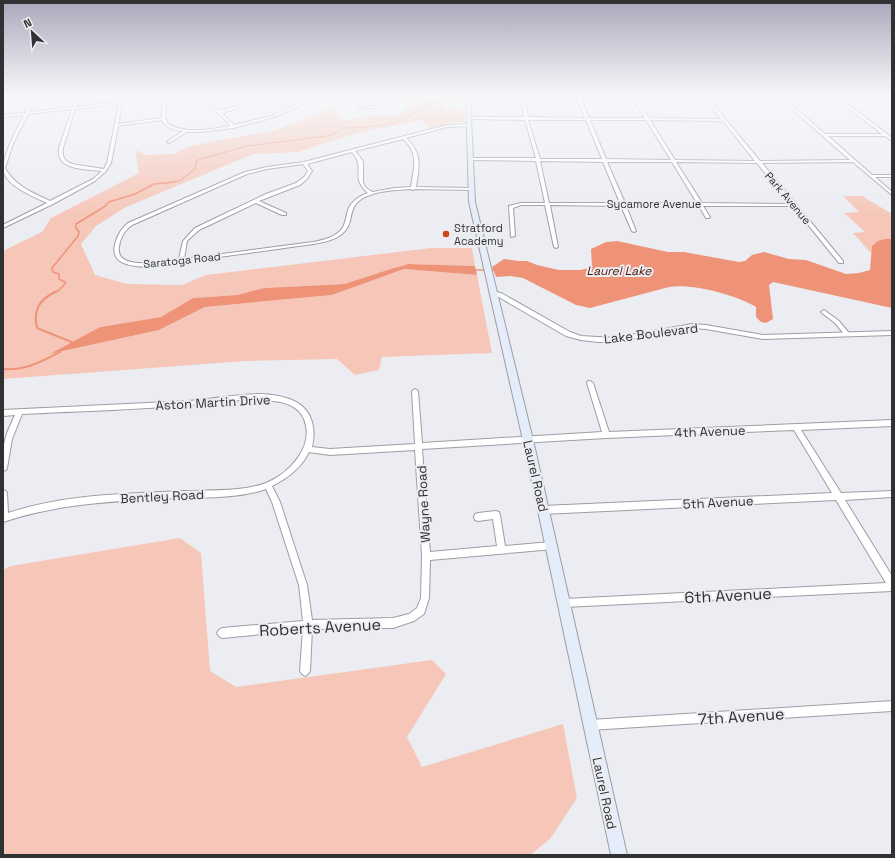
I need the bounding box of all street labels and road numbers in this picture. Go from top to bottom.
street label: Park Avenue [762,169,814,227]
street label: Sycamore Avenue [607,197,701,211]
street label: Saratoga Road [143,249,221,271]
street label: Lake Boulevard [603,319,699,348]
street label: Aston Martin Drive [155,391,271,414]
street label: 4th Avenue [674,422,746,441]
street label: Laurel Road [519,439,552,514]
street label: Wayne Road [413,465,434,543]
street label: Bentley Road [120,486,204,507]
street label: 5th Avenue [682,492,754,513]
street label: 6th Avenue [684,583,772,608]
street label: Roberts Avenue [259,614,381,641]
street label: 7th Avenue [697,703,785,730]
street label: Laurel Road [589,756,620,831]

